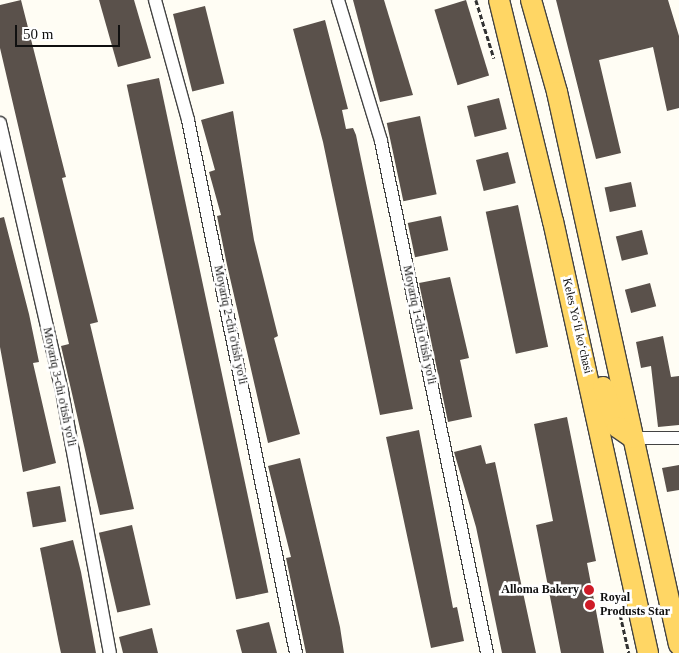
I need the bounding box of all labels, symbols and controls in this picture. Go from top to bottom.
scale bar [18,15,122,47]
text: 50 m [23,26,53,42]
street label: Moyariq 2-chi o'tish yo'li [210,264,250,386]
street label: Moyariq 1-chi o'tish yo'li [399,264,439,386]
street label: Keles Yoʻli koʻchasi [559,277,595,375]
street label: Moyariq 3-chi o'tish yo'li [39,326,79,448]
place label: Alloma Bakery [501,583,579,597]
marker: Alloma Bakery [583,584,595,596]
place label: Royal Produsts Star [600,591,670,619]
marker: Royal Produsts Star [584,599,596,611]

